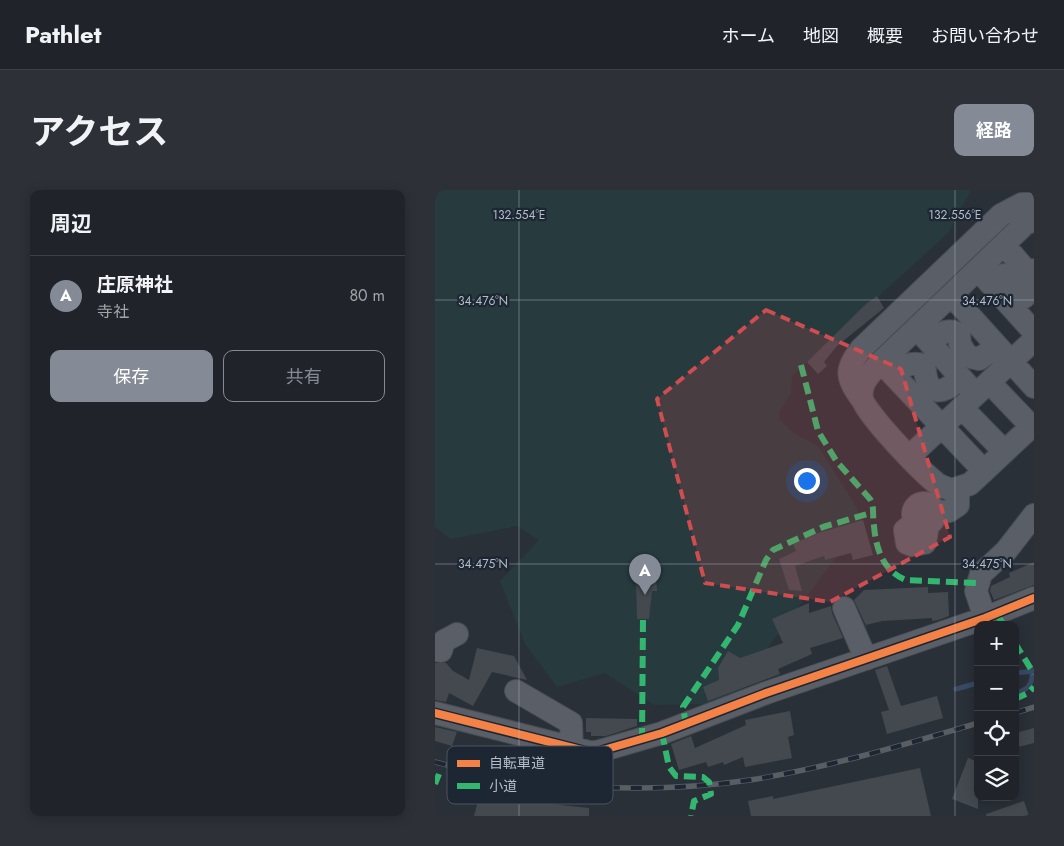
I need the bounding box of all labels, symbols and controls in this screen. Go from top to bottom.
text: Pathlet [25,17,101,52]
text: ホーム [722,23,775,49]
text: 地図 [803,23,839,49]
text: 概要 [867,23,903,49]
text: お問い合わせ [931,23,1039,49]
button: 経路 [954,104,1034,156]
text: アクセス [30,107,168,157]
text: 132.554°E [493,206,545,224]
text: 132.556°E [929,206,981,224]
text: 周辺 [50,209,92,239]
text: 庄原神社 [97,271,173,298]
text: A [60,284,72,307]
text: 80 m [349,284,385,307]
text: 34.476°N [458,292,508,310]
text: 34.476°N [962,292,1012,310]
text: 寺社 [97,300,129,323]
button: 保存 [50,350,213,402]
button: 共有 [223,350,385,402]
your location [794,468,820,494]
pin: A [629,554,661,595]
text: 34.475°N [458,555,508,573]
text: 34.475°N [962,555,1012,573]
map controls [974,621,1019,801]
button: + [974,621,1019,666]
button: − [974,666,1019,711]
button: locate [974,711,1019,756]
legend [447,746,613,804]
text: 自転車道 [489,753,545,773]
button: layers [974,756,1019,801]
text: 小道 [489,776,517,796]

